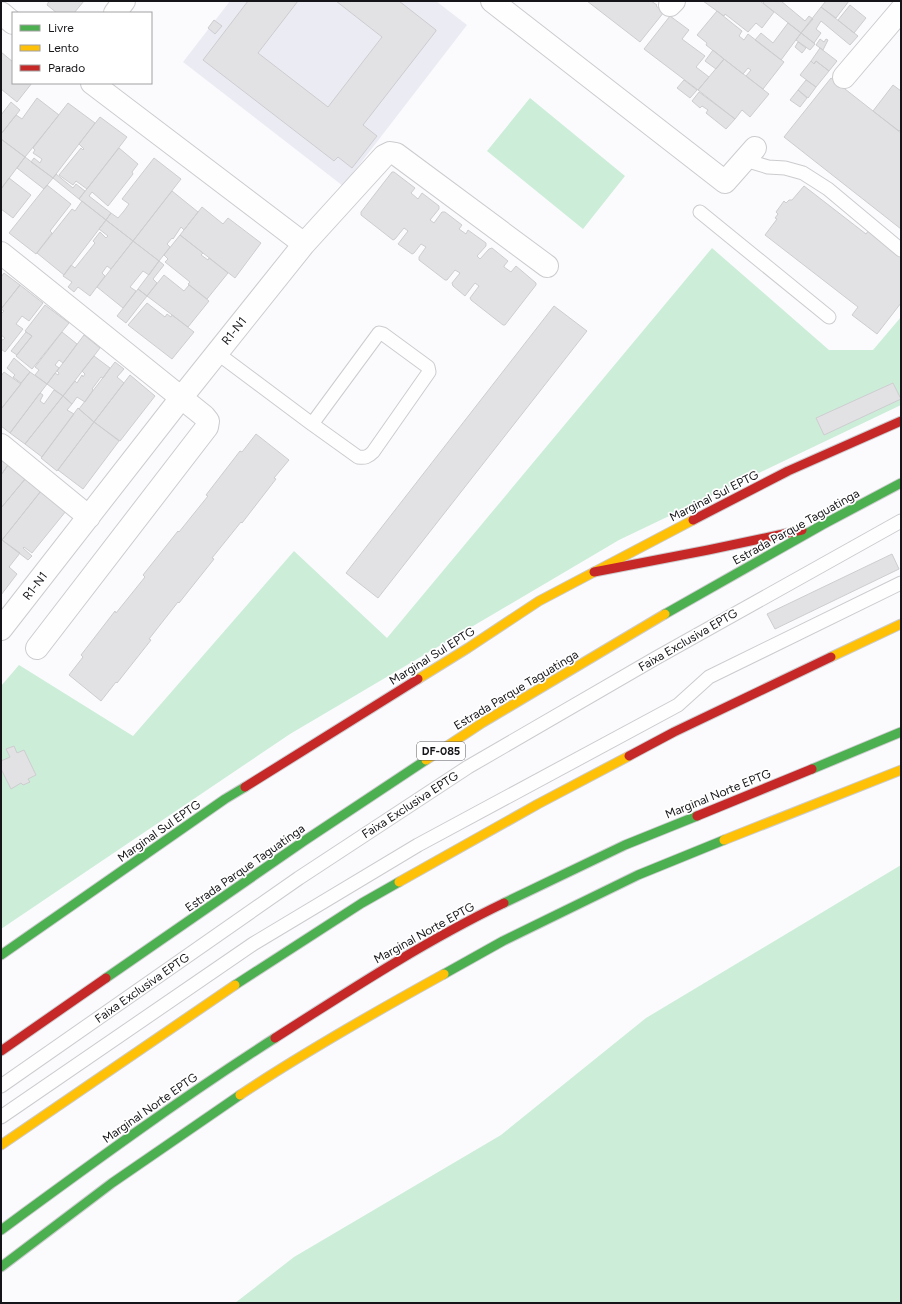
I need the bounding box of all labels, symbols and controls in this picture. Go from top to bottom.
legend [12,12,152,84]
text: Livre [48,21,74,35]
text: Lento [48,41,79,55]
text: Parado [48,61,85,75]
street label: R1-N1 [219,314,249,348]
street label: Marginal Sul EPTG [667,468,761,524]
street label: Estrada Parque Taguatinga [730,486,862,568]
street label: R1-N1 [20,569,50,603]
street label: Faixa Exclusiva EPTG [636,606,740,674]
street label: Marginal Sul EPTG [387,624,477,688]
street label: Estrada Parque Taguatinga [451,647,581,733]
road number: DF-085 [417,742,465,760]
street label: Marginal Norte EPTG [663,766,773,822]
street label: Faixa Exclusiva EPTG [359,769,461,841]
street label: Marginal Sul EPTG [115,797,203,865]
street label: Estrada Parque Taguatinga [183,821,307,915]
street label: Marginal Norte EPTG [371,900,477,966]
street label: Faixa Exclusiva EPTG [92,950,192,1026]
street label: Marginal Norte EPTG [100,1070,200,1146]

